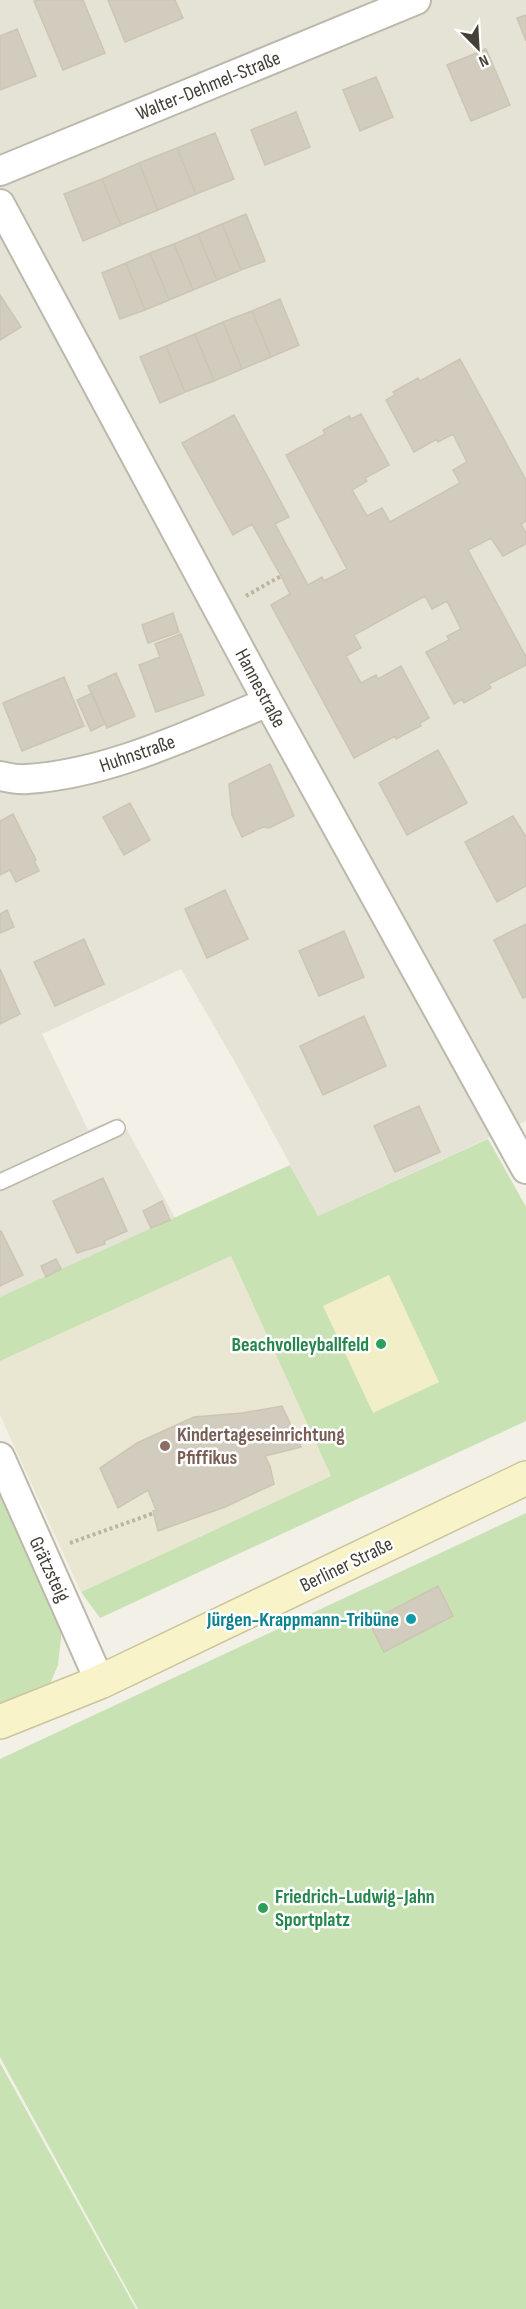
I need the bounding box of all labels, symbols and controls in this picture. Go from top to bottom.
north arrow [448,18,508,78]
street label: Walter-Dehmel-Straße [133,46,284,126]
text: N [476,50,491,71]
street label: Hannestraße [229,645,291,732]
street label: Huhnstraße [96,730,178,778]
place label: Beachvolleyballfeld [232,1333,369,1357]
marker: Beachvolleyballfeld [374,1337,388,1351]
place label: Kindertageseinrichtung Pfiffikus [177,1423,345,1470]
marker: Kindertageseinrichtung Pfiffikus [158,1439,172,1453]
street label: Berliner Straße [296,1532,397,1598]
street label: Grätzsteig [24,1533,75,1606]
place label: Jürgen-Krappmann-Tribüne [206,1608,399,1632]
marker: Jürgen-Krappmann-Tribüne [404,1612,418,1626]
place label: Friedrich-Ludwig-Jahn Sportplatz [275,1885,435,1932]
marker: Friedrich-Ludwig-Jahn Sportplatz [256,1901,270,1915]

